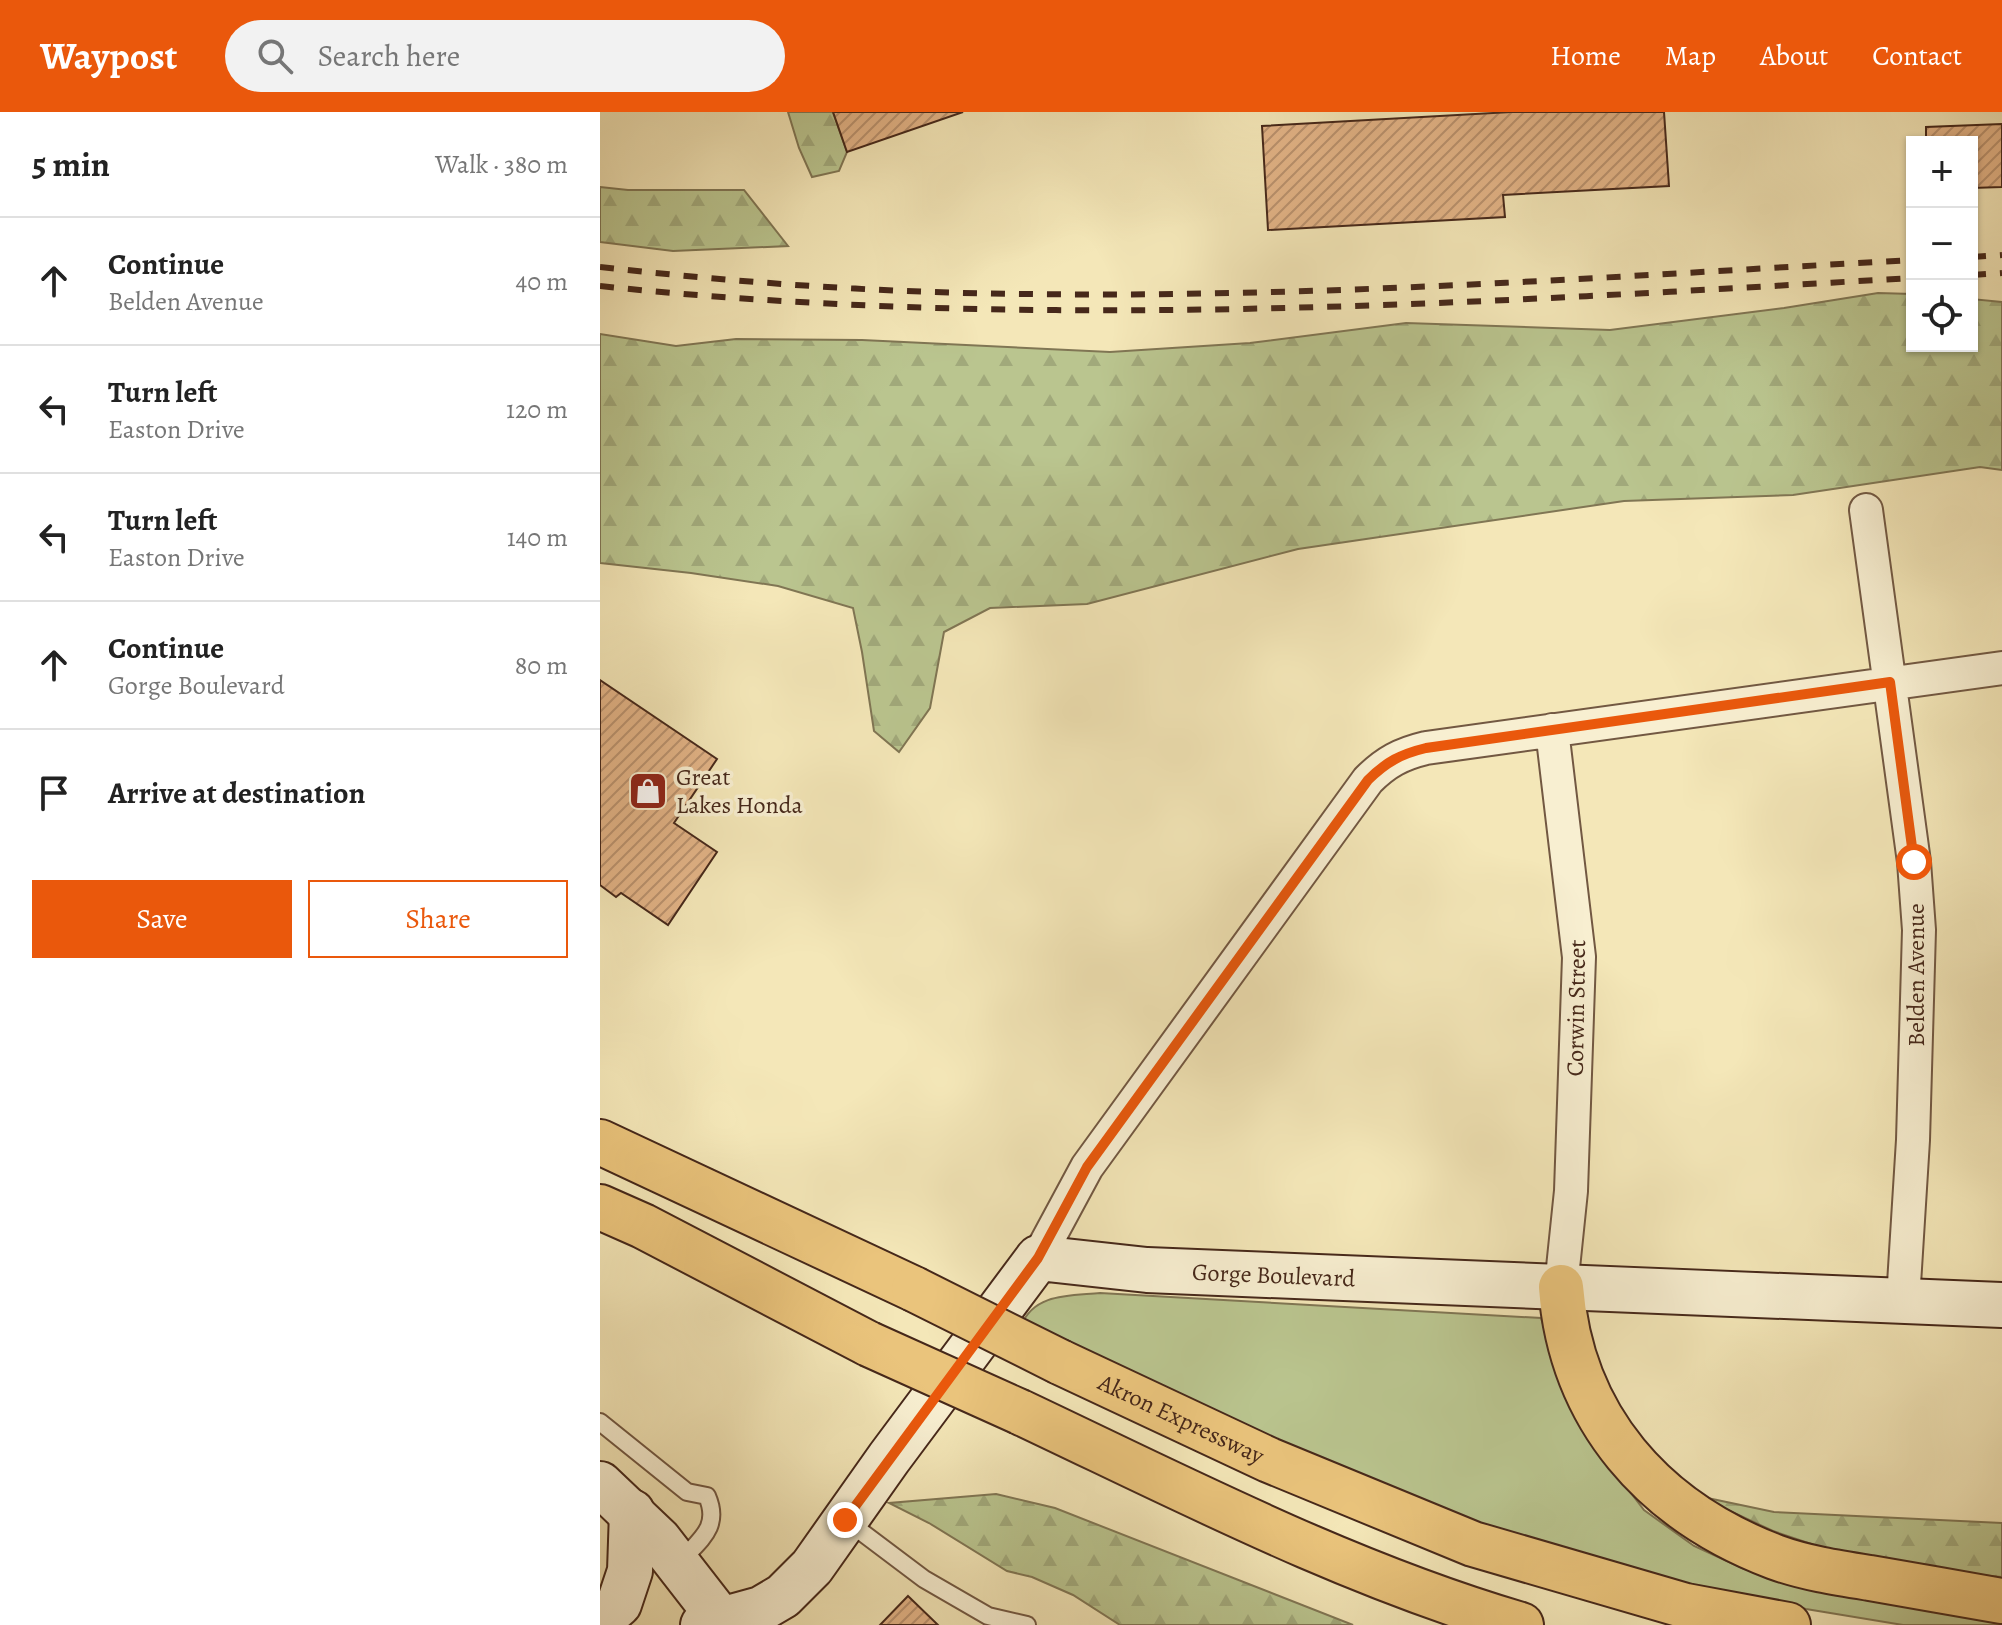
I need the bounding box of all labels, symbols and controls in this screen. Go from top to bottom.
search box [225,20,785,92]
text: Waypost [40,30,177,82]
icon: search [253,34,297,78]
text: Search here [317,36,460,76]
text: Home [1550,37,1621,75]
text: Map [1665,37,1716,75]
text: About [1760,37,1828,75]
text: Contact [1872,37,1962,75]
map controls [1906,136,1978,352]
button: + [1906,136,1978,208]
text: 5 min [32,141,110,188]
text: Walk · 380 m [435,147,568,182]
button: − [1906,208,1978,280]
text: Continue [108,244,224,284]
icon: ahead [32,259,76,303]
text: 40 m [516,264,568,299]
button: locate [1906,280,1978,352]
text: Belden Avenue [108,284,264,319]
text: Turn left [108,372,217,412]
icon: left [32,387,76,431]
text: 120 m [506,392,568,427]
text: Easton Drive [108,412,245,447]
text: Turn left [108,500,217,540]
icon: left [32,515,76,559]
text: 140 m [507,520,568,555]
text: Easton Drive [108,540,245,575]
text: Continue [108,628,224,668]
icon: ahead [32,643,76,687]
text: 80 m [515,648,568,683]
text: Gorge Boulevard [108,668,285,703]
place label: Great Lakes Honda [676,761,804,821]
shop icon: Great Lakes Honda [627,770,669,812]
icon: arrive [32,771,76,815]
text: Arrive at destination [108,773,365,813]
route start [1896,844,1932,880]
button: Save [32,880,292,958]
button: Share [308,880,568,958]
street label: Belden Avenue [1900,903,1932,1047]
street label: Corwin Street [1559,939,1593,1077]
street label: Gorge Boulevard [1191,1256,1356,1295]
street label: Akron Expressway [1092,1366,1270,1472]
route end [827,1502,863,1538]

